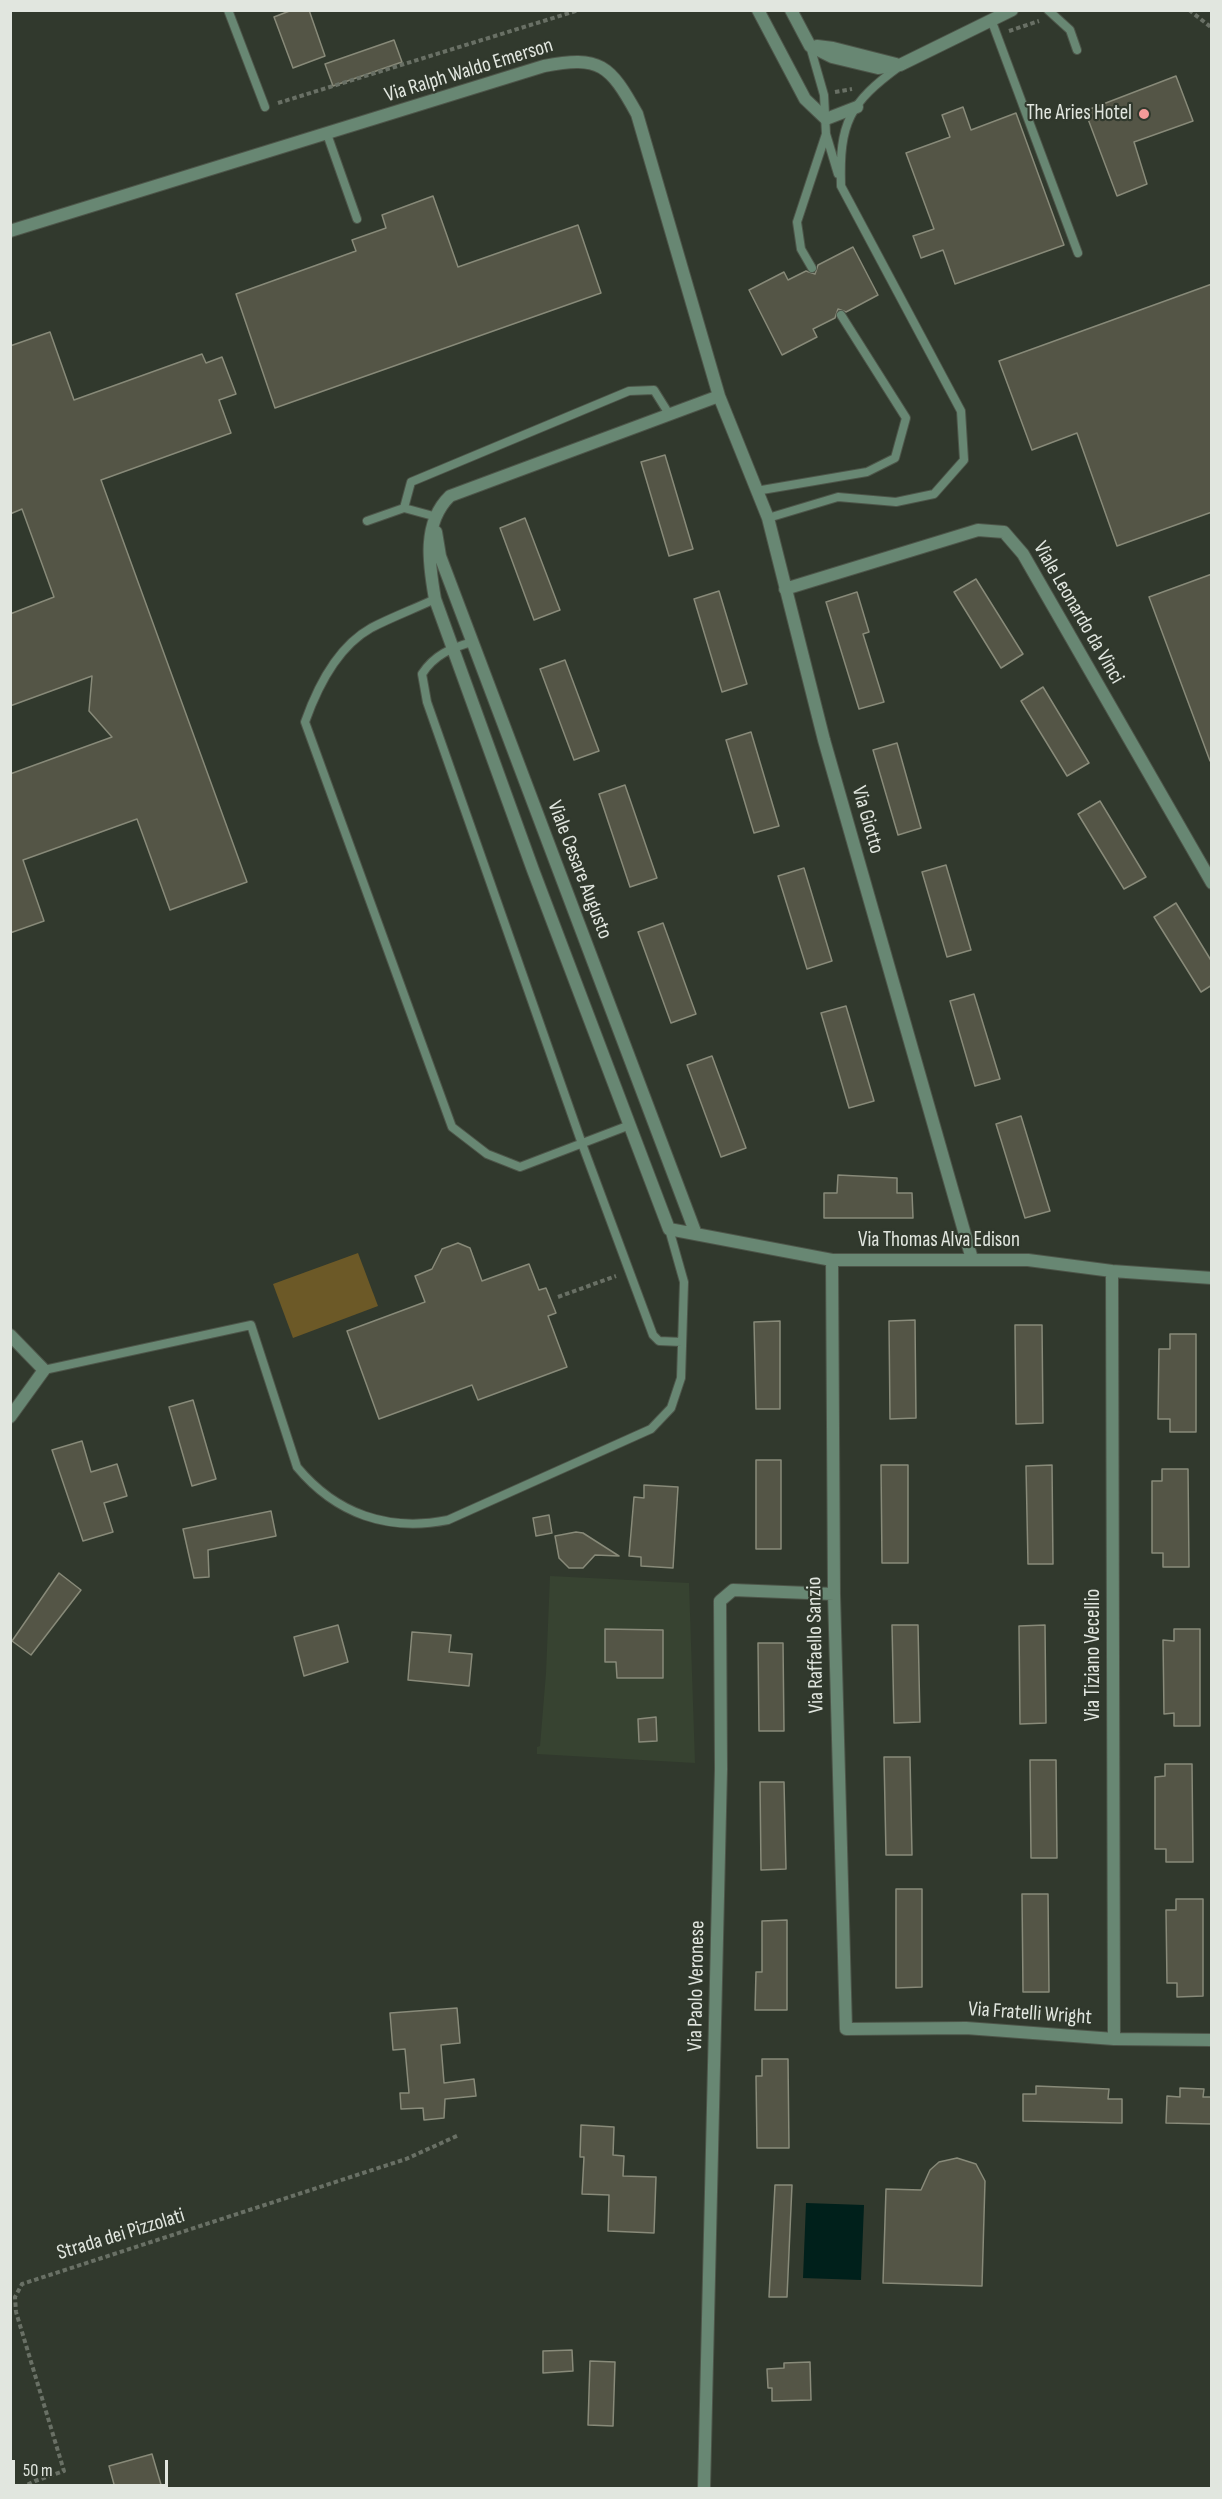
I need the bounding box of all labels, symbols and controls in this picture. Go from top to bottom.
street label: Via Ralph Waldo Emerson [382,33,556,109]
place label: The Aries Hotel [1026,101,1132,127]
marker: The Aries Hotel [1137,107,1151,121]
street label: Viale Leonardo da Vinci [1027,537,1129,689]
street label: Via Giotto [845,783,889,857]
street label: Viale Cesare Augusto [541,797,617,943]
street label: Via Thomas Alva Edison [858,1228,1020,1254]
street label: Via Raffaello Sanzio [802,1576,830,1714]
street label: Via Tiziano Vecellio [1081,1589,1107,1721]
street label: Via Paolo Veronese [683,1920,711,2052]
street label: Via Fratelli Wright [967,1997,1093,2031]
street label: Strada dei Pizzolati [54,2204,188,2266]
scale bar [15,2448,171,2486]
text: 50 m [23,2460,53,2481]

